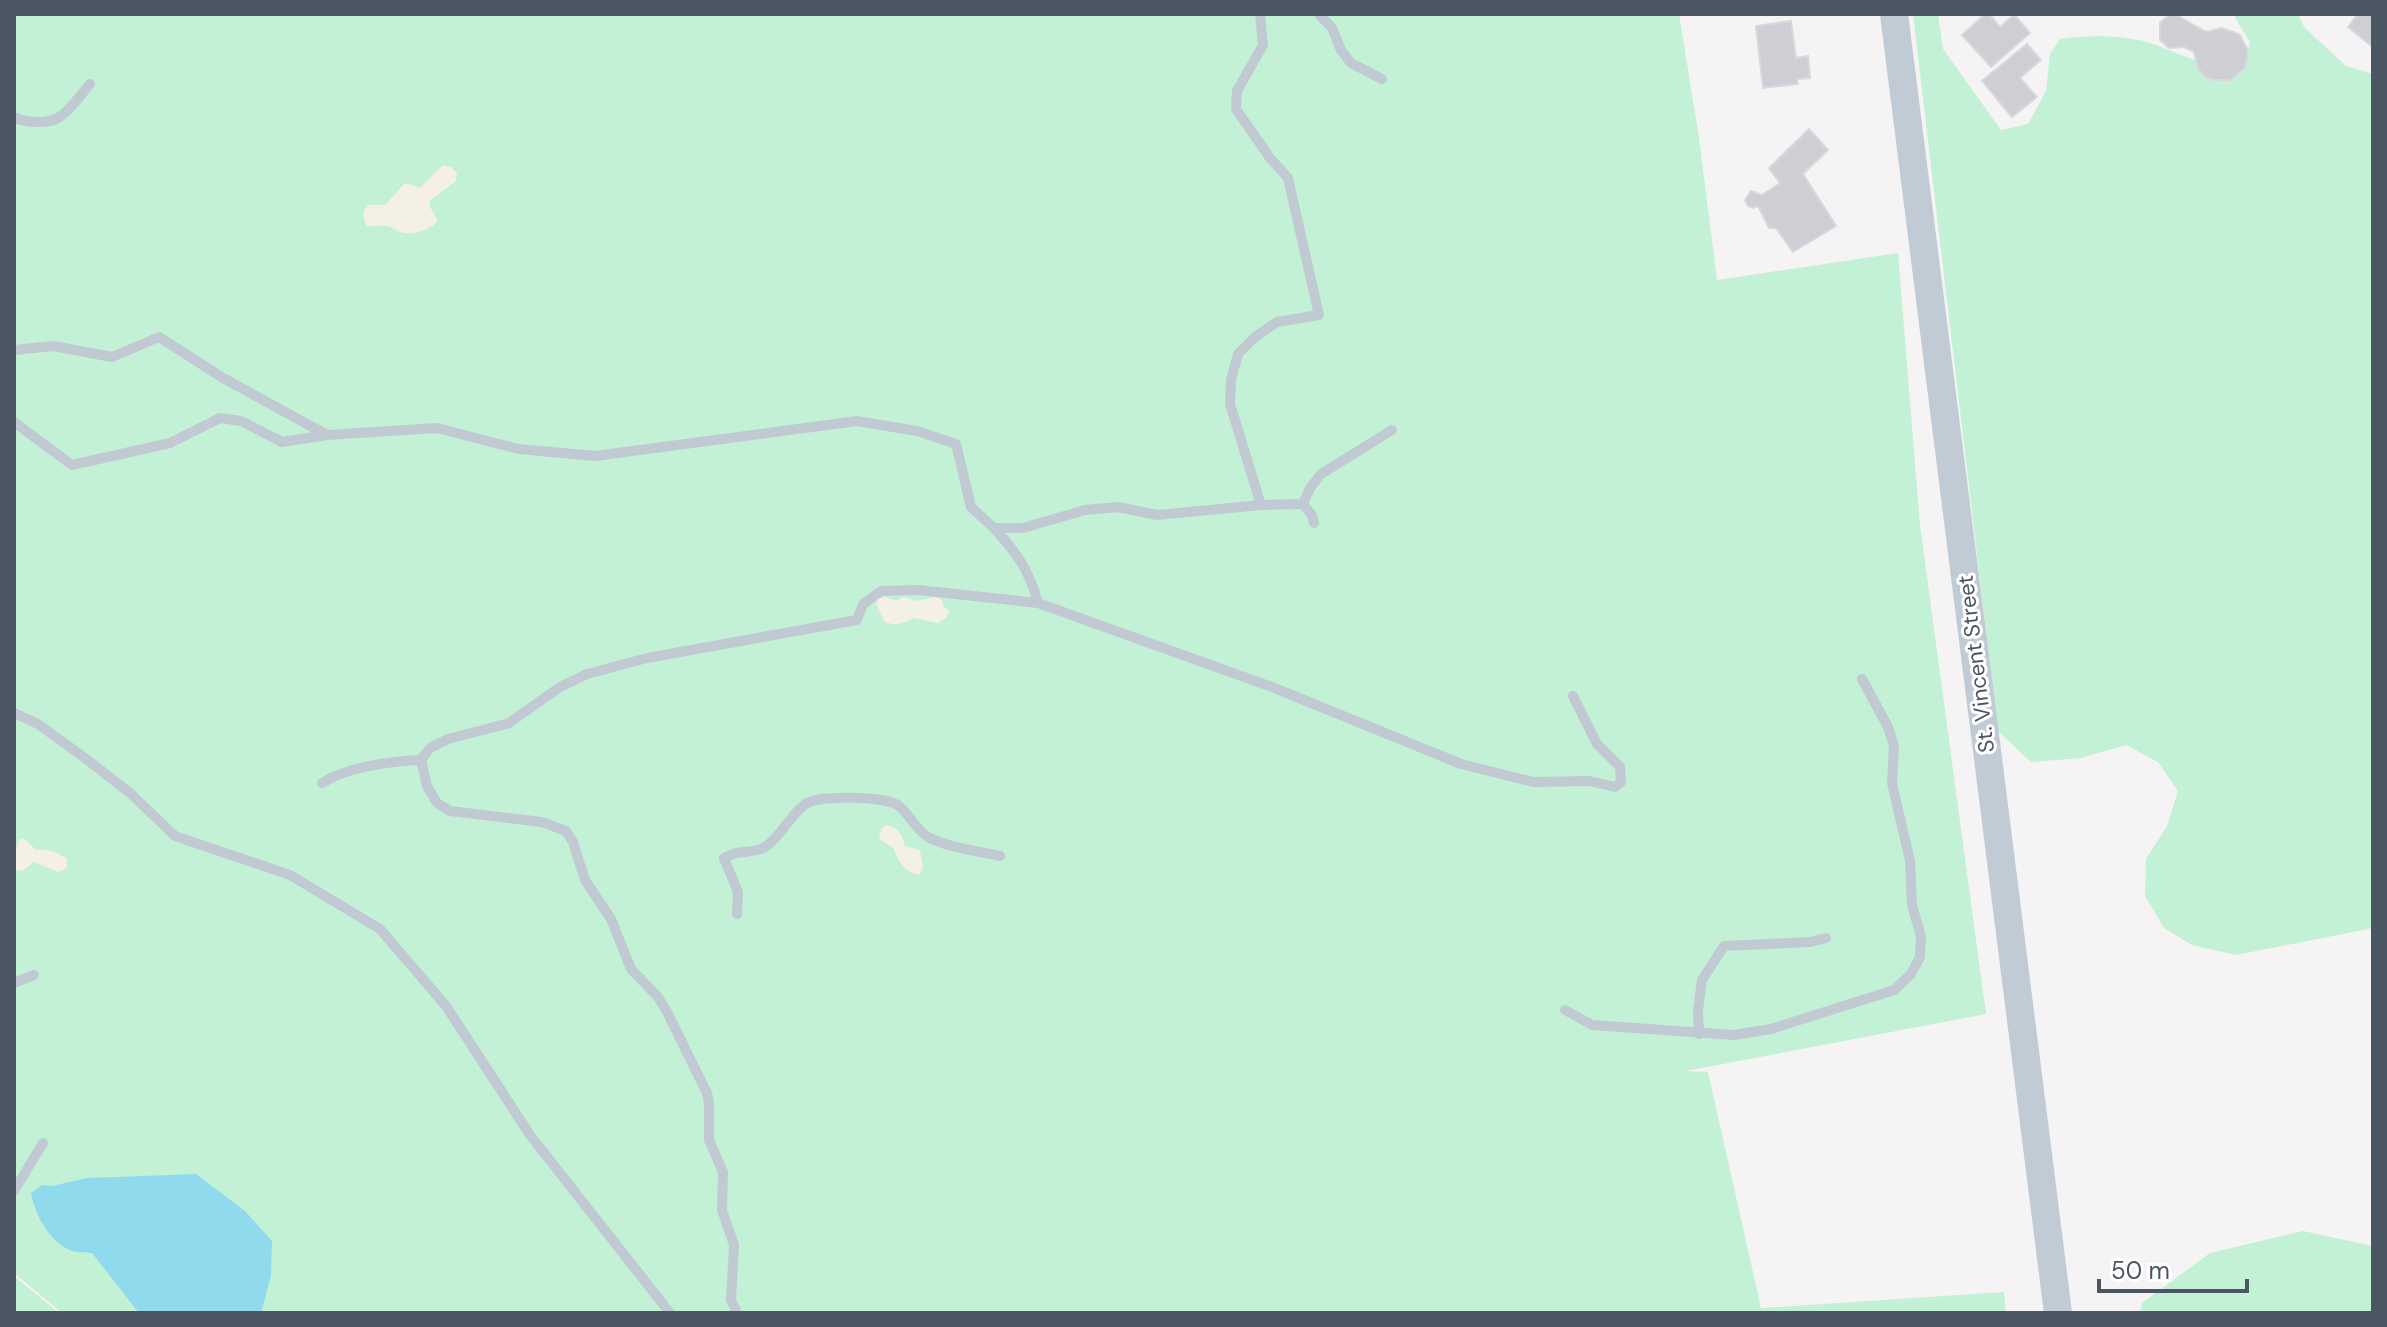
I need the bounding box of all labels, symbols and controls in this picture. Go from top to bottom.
street label: St. Vincent Street [1951,574,2001,754]
scale bar [2099,1243,2247,1293]
text: 50 m [2111,1255,2170,1286]

